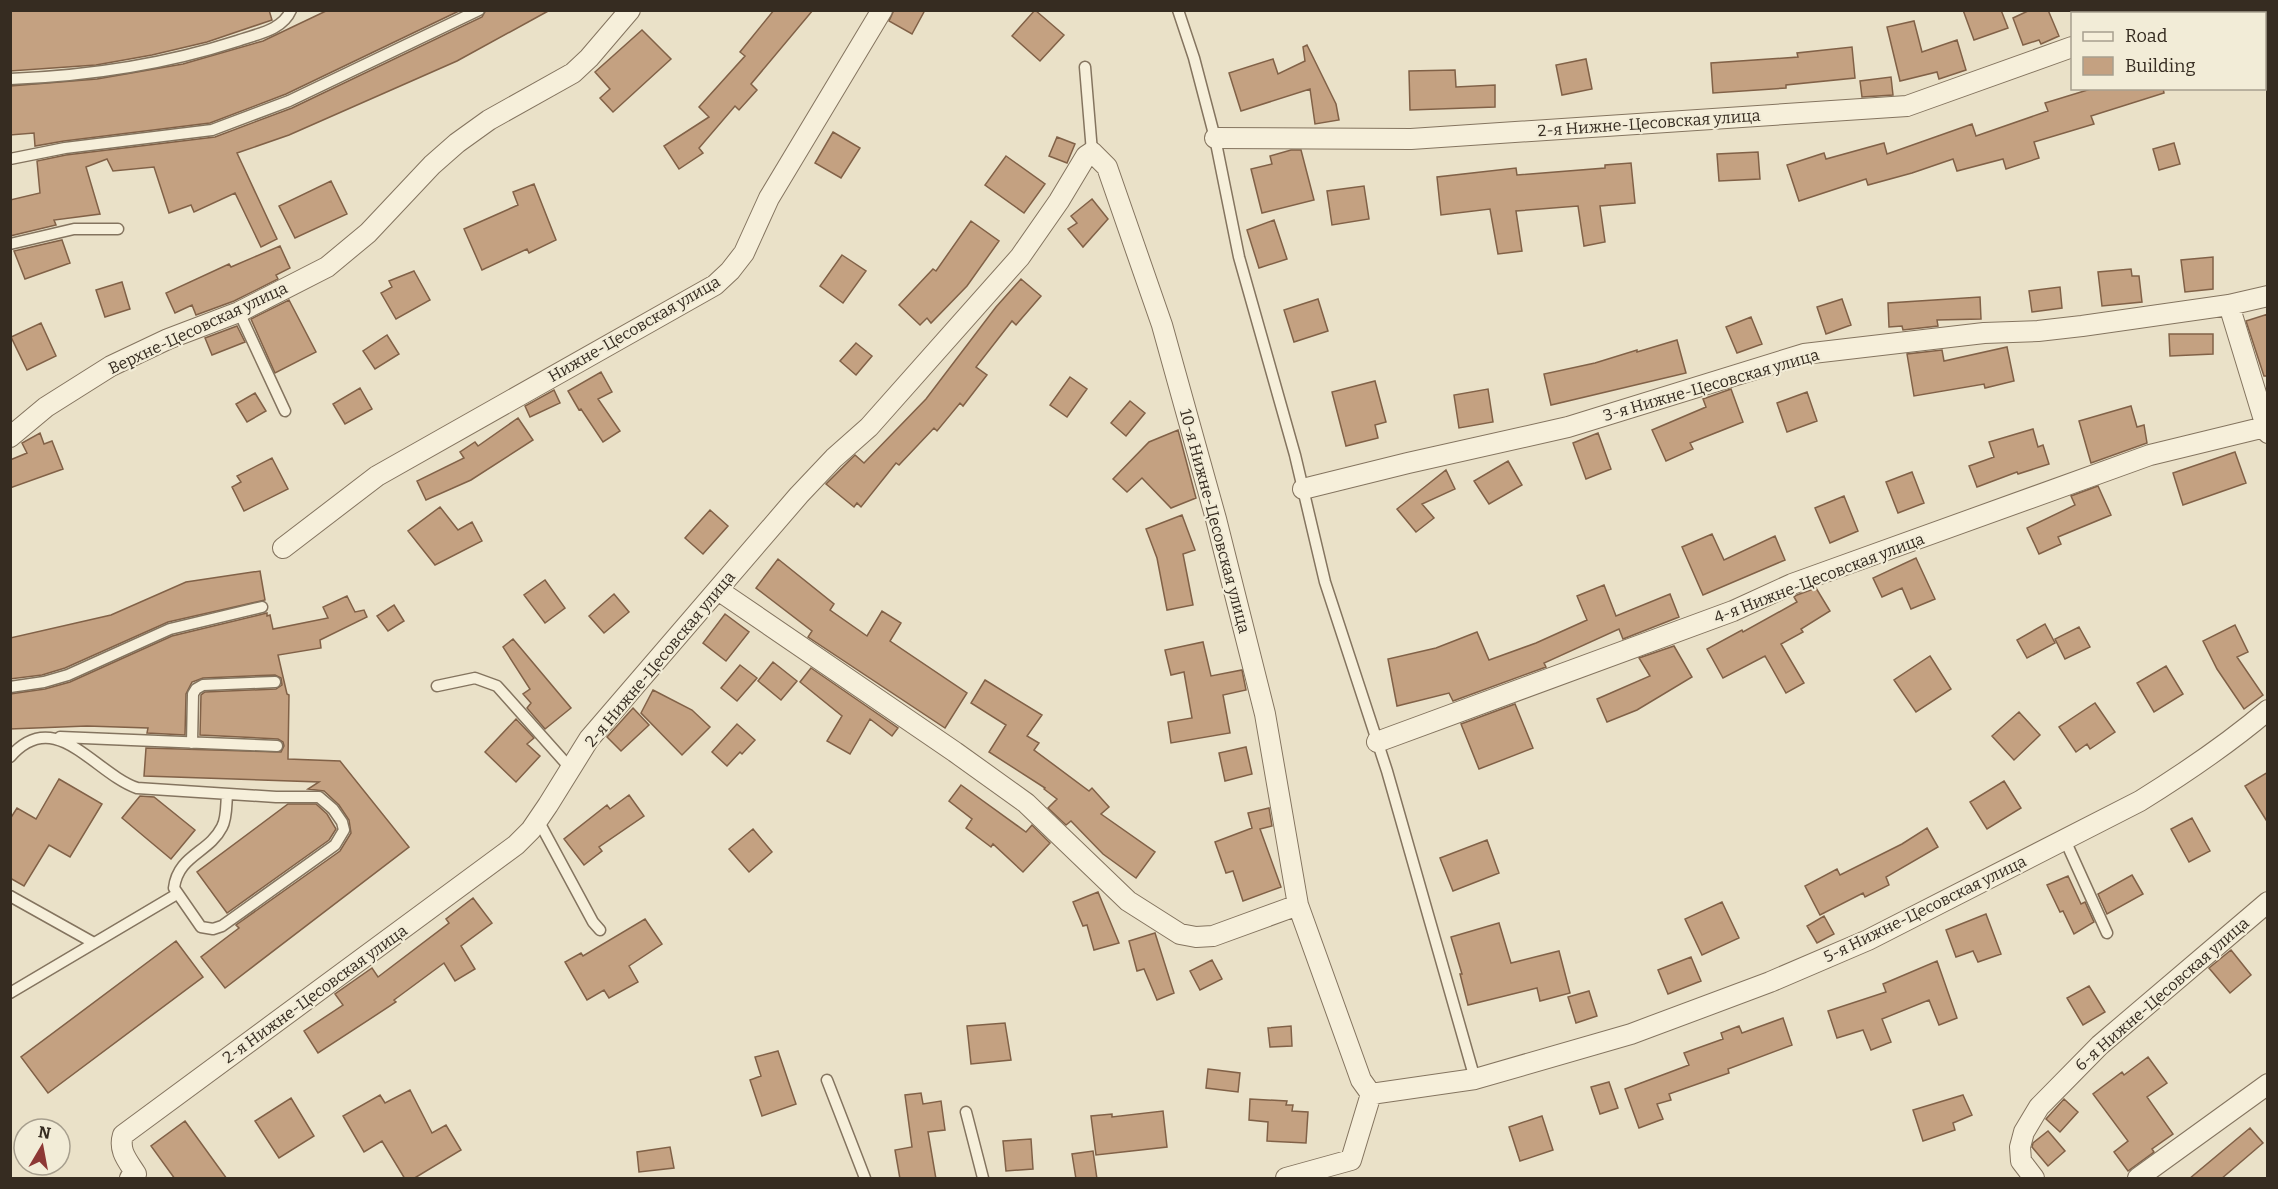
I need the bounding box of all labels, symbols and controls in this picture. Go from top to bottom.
legend [2071,12,2266,90]
text: Road [2125,25,2168,47]
text: Building [2125,55,2196,77]
street label: 2-я Нижне-Цесовская улица [1537,106,1761,140]
street label: Нижне-Цесовская улица [545,272,724,386]
street label: Верхне-Цесовская улица [106,278,291,378]
street label: 3-я Нижне-Цесовская улица [1601,345,1821,425]
street label: 10-я Нижне-Цесовская улица [1176,407,1254,635]
street label: 4-я Нижне-Цесовская улица [1711,529,1927,627]
street label: 2-я Нижне-Цесовская улица [581,567,739,751]
street label: 5-я Нижне-Цесовская улица [1821,851,2030,966]
street label: 6-я Нижне-Цесовская улица [2071,913,2253,1075]
street label: 2-я Нижне-Цесовская улица [219,921,411,1067]
north arrow [12,1117,72,1177]
text: N [37,1122,52,1143]

